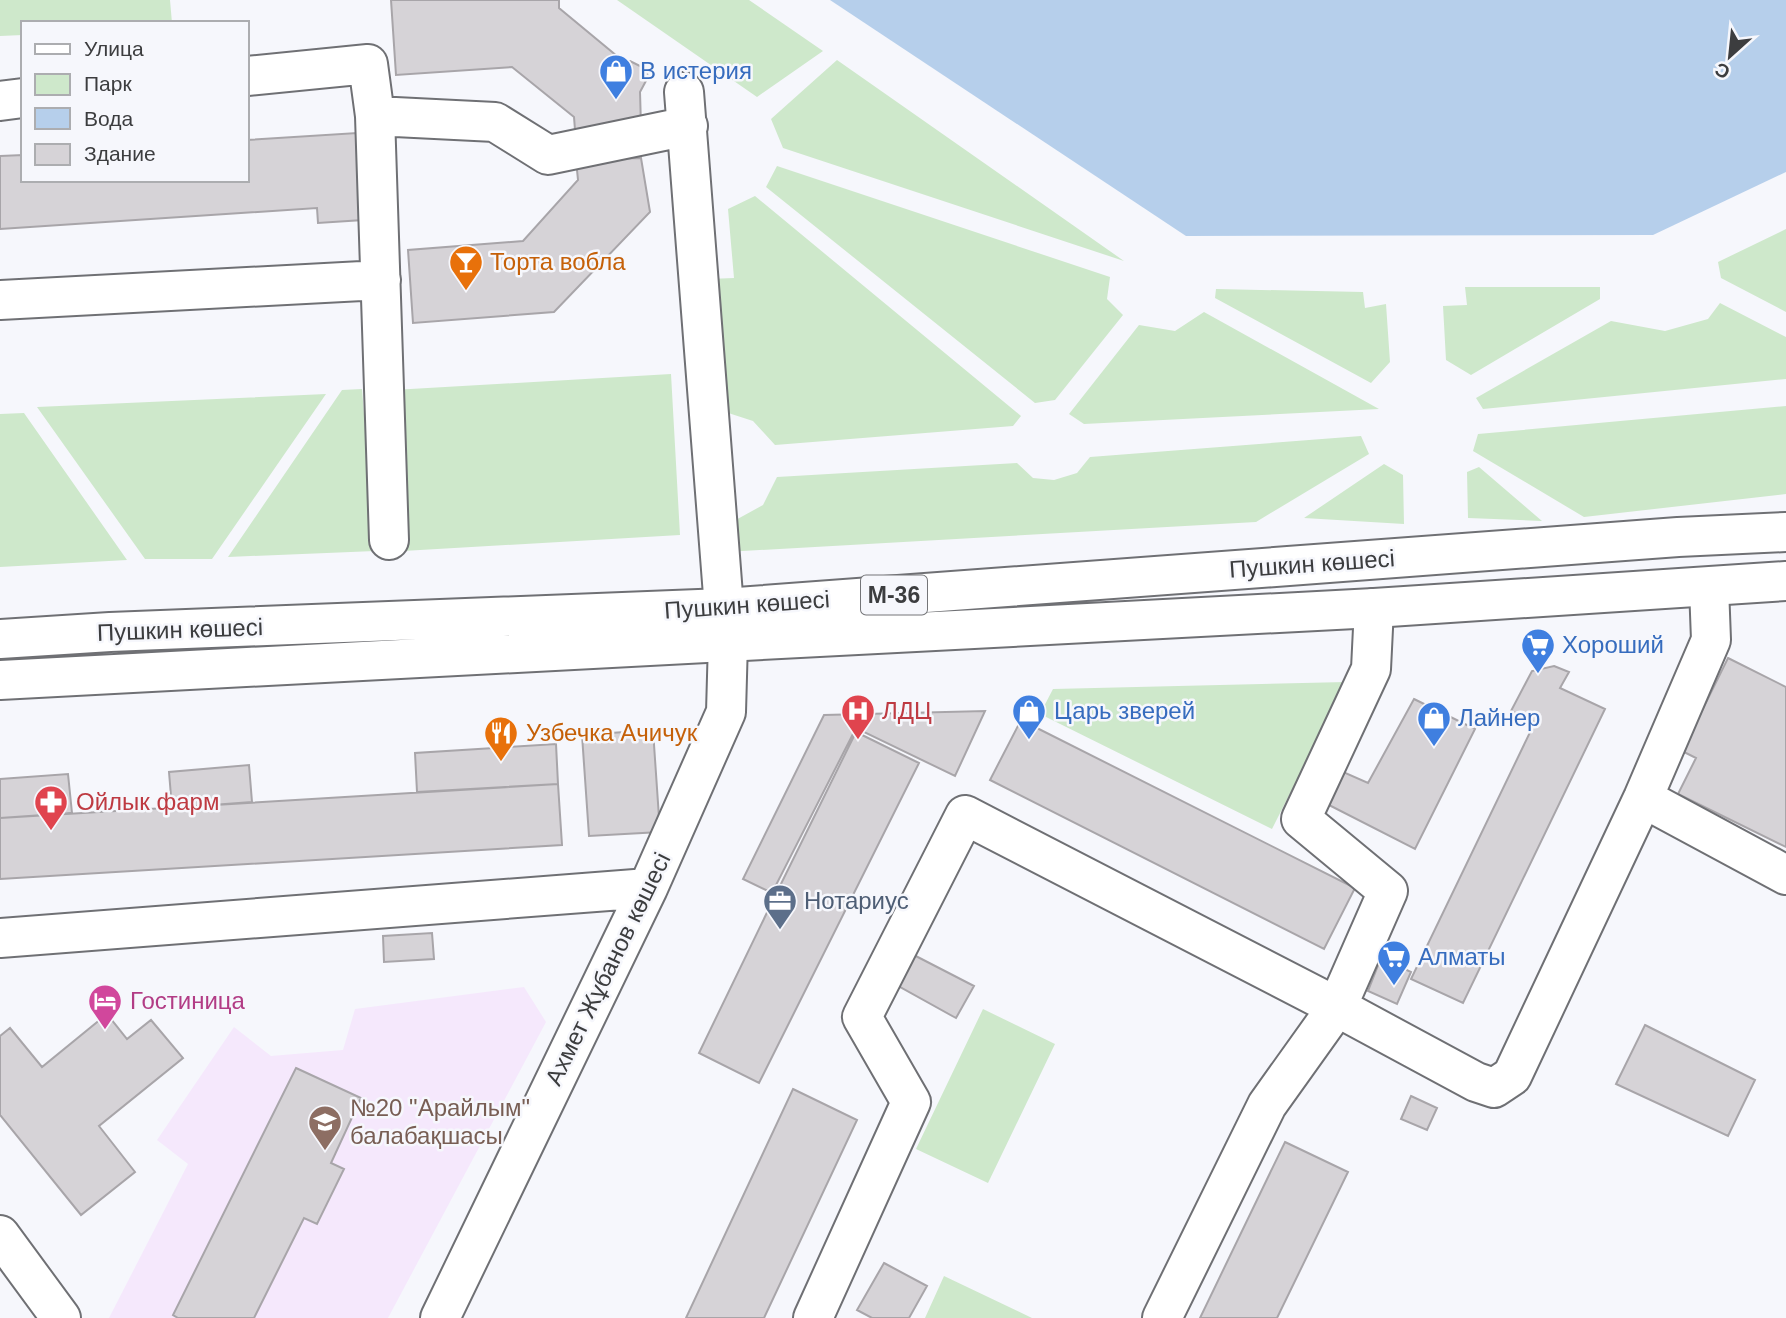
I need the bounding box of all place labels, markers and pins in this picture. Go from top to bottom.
shop icon: В истерия [597,52,635,101]
place label: В истерия [640,57,752,84]
bar icon: Торта вобла [447,243,485,292]
place label: Торта вобла [490,248,626,275]
supermarket icon: Хороший [1519,626,1557,675]
place label: Хороший [1562,631,1664,658]
hospital icon: ЛДЦ [839,692,877,741]
shop icon: Царь зверей [1010,692,1048,741]
place label: ЛДЦ [882,697,932,724]
place label: Царь зверей [1054,697,1195,724]
shop icon: Лайнер [1415,699,1453,748]
place label: Лайнер [1458,704,1540,731]
restaurant icon: Узбечка Ачичук [482,714,520,763]
place label: Узбечка Ачичук [526,719,698,746]
pharmacy icon: Ойлык фарм [32,783,70,832]
place label: Ойлык фарм [76,788,219,815]
office icon: Нотариус [761,882,799,931]
place label: Нотариус [804,887,909,914]
supermarket icon: Алматы [1375,938,1413,987]
place label: Алматы [1418,943,1506,970]
hotel icon: Гостиница [86,982,124,1031]
place label: Гостиница [130,987,246,1014]
place label: №20 "Арайлым" балабақшасы [350,1094,530,1149]
school or university icon: №20 "Арайлым" балабақшасы [306,1103,344,1152]

